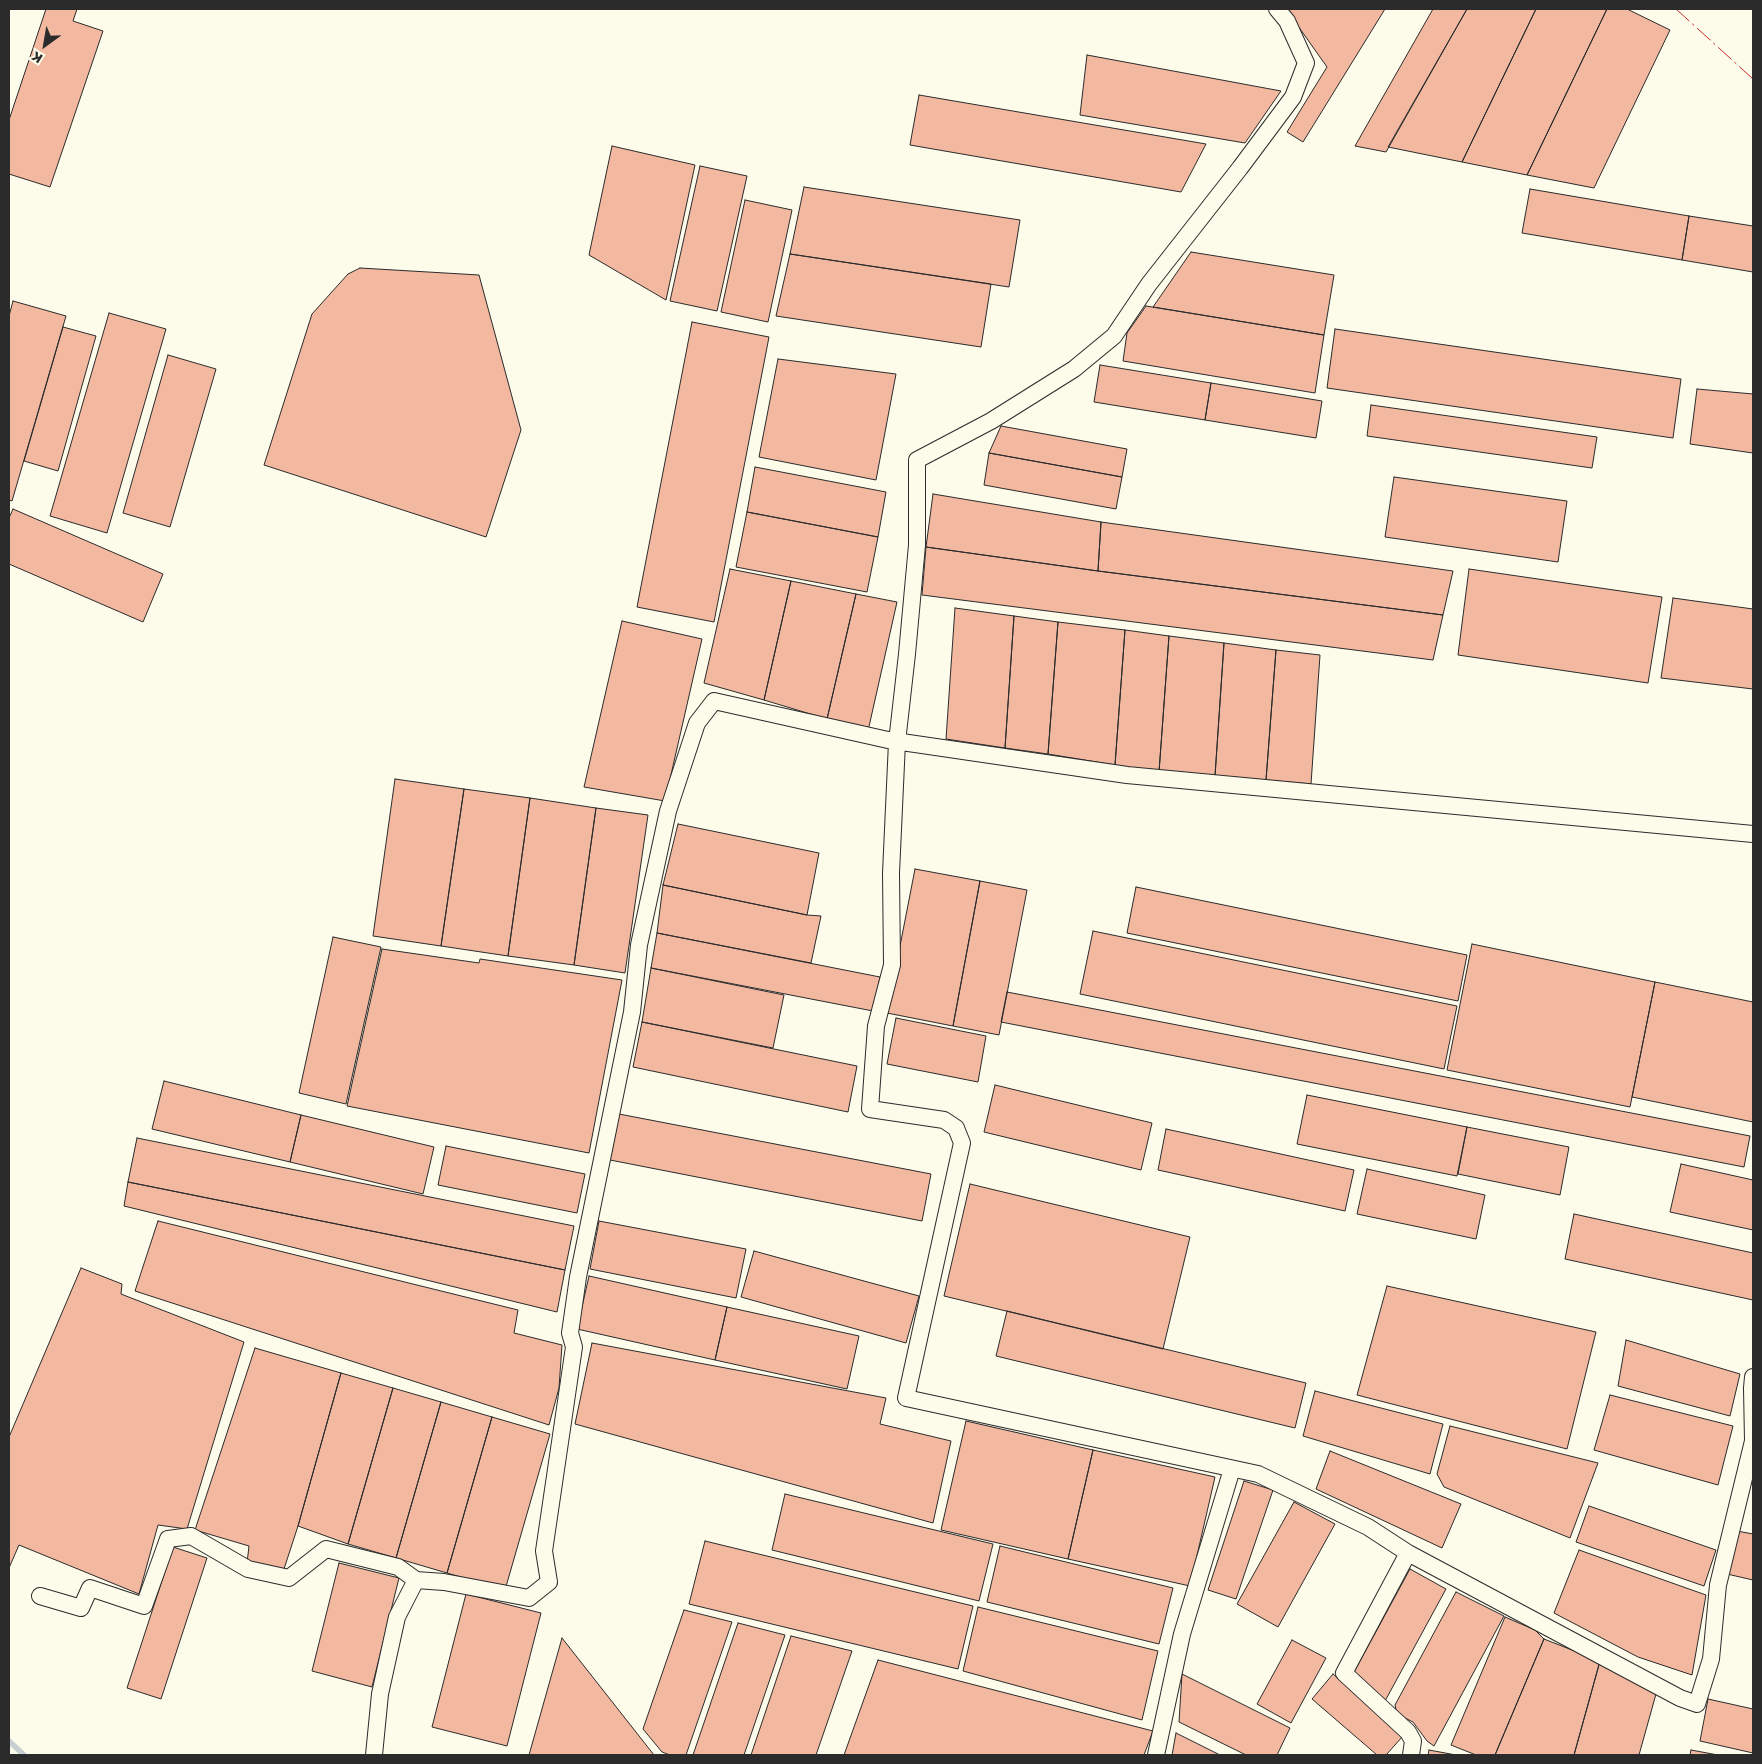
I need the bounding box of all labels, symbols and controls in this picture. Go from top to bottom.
north arrow [20,20,70,70]
text: K [29,48,45,67]

